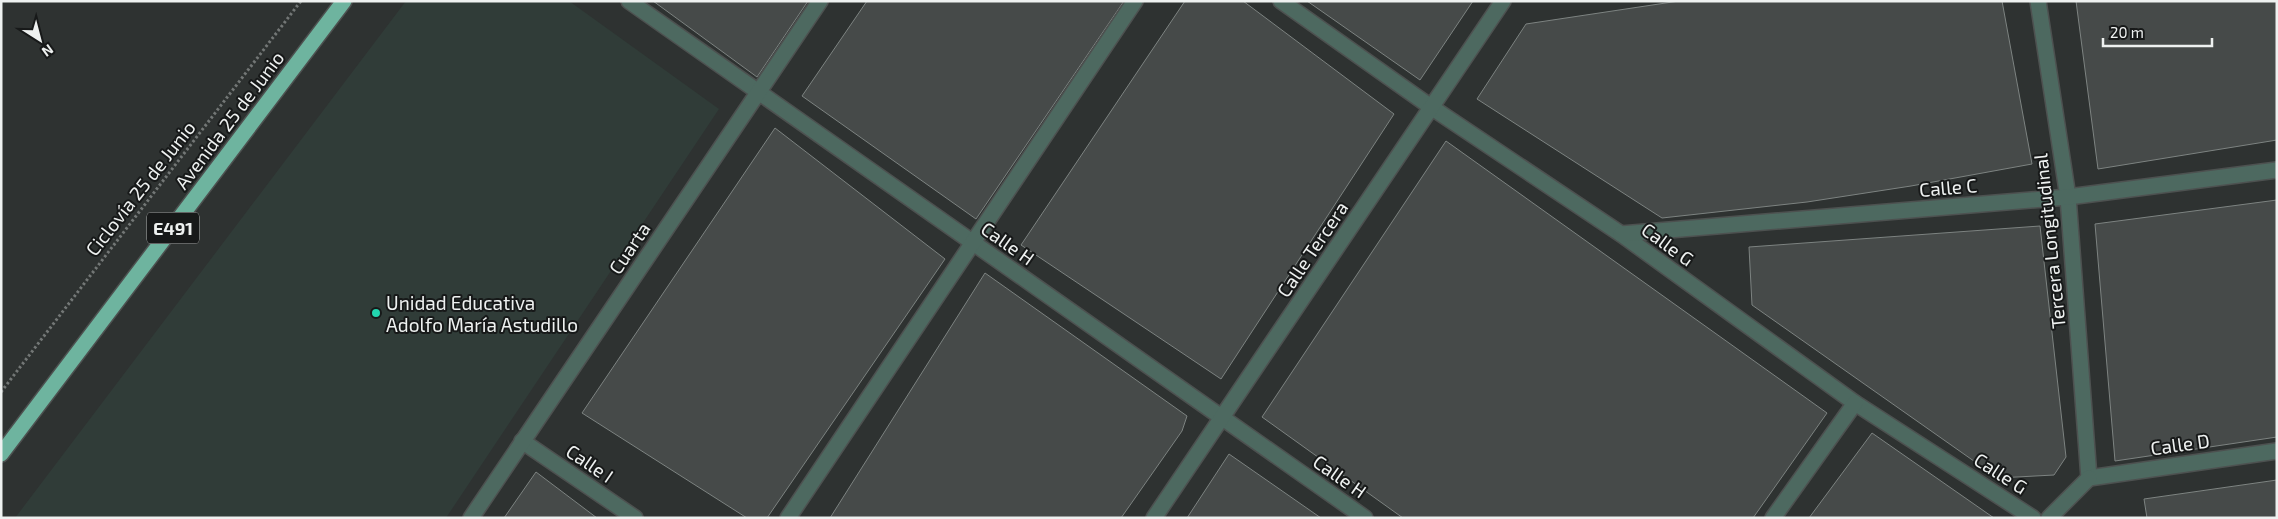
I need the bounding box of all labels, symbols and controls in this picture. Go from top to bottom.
north arrow [15,15,65,65]
scale bar [2103,15,2212,47]
text: 20 m [2110,23,2144,41]
text: N [39,41,57,61]
street label: Avenida 25 de Junio [170,46,288,194]
street label: Ciclovía 25 de Junio [80,116,200,260]
street label: Tercera Longitudinal [2028,152,2070,330]
street label: Calle C [1918,173,1978,201]
street label: Calle Tercera [1272,197,1352,301]
road number: E491 [147,212,199,244]
street label: Calle H [977,216,1039,270]
street label: Calle G [1637,217,1699,271]
street label: Cuarta [603,218,655,278]
place label: Unidad Educativa Adolfo María Astudillo [386,291,578,336]
marker: Unidad Educativa Adolfo María Astudillo [370,307,382,319]
street label: Calle D [2149,428,2211,460]
street label: Calle I [562,439,618,487]
street label: Calle G [1970,447,2032,499]
street label: Calle H [1309,449,1371,503]

